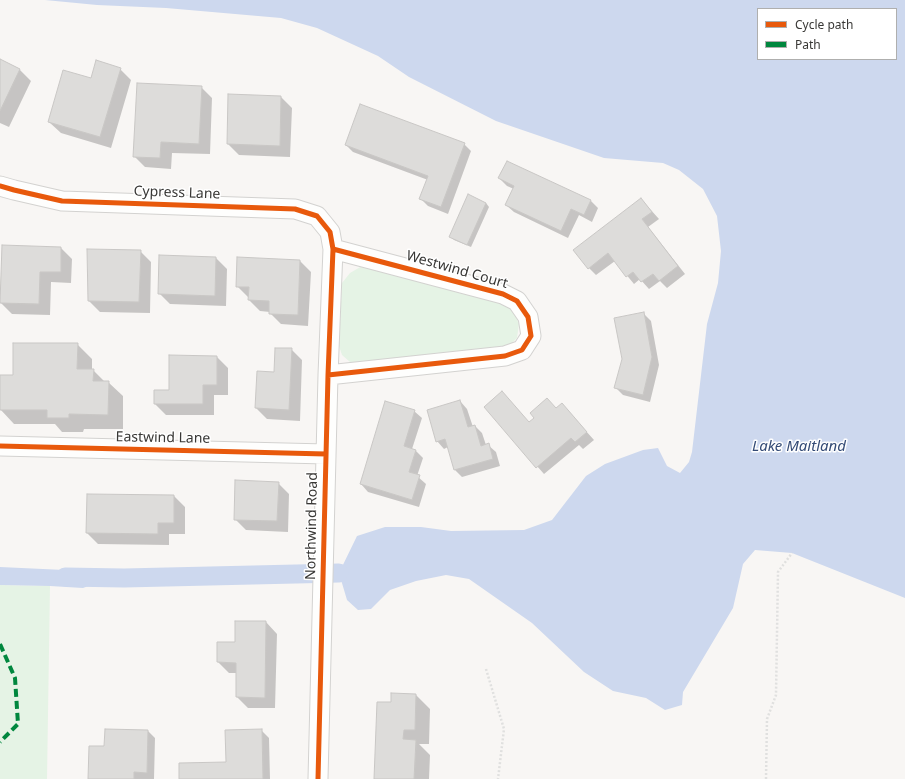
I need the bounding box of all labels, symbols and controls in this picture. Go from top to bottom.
legend [757,8,897,60]
text: Cycle path [795,16,853,33]
text: Path [795,36,821,53]
street label: Cypress Lane [133,183,221,203]
street label: Westwind Court [404,247,510,293]
street label: Eastwind Lane [116,429,210,447]
water label: Lake Maitland [752,438,846,456]
street label: Northwind Road [303,472,321,580]

